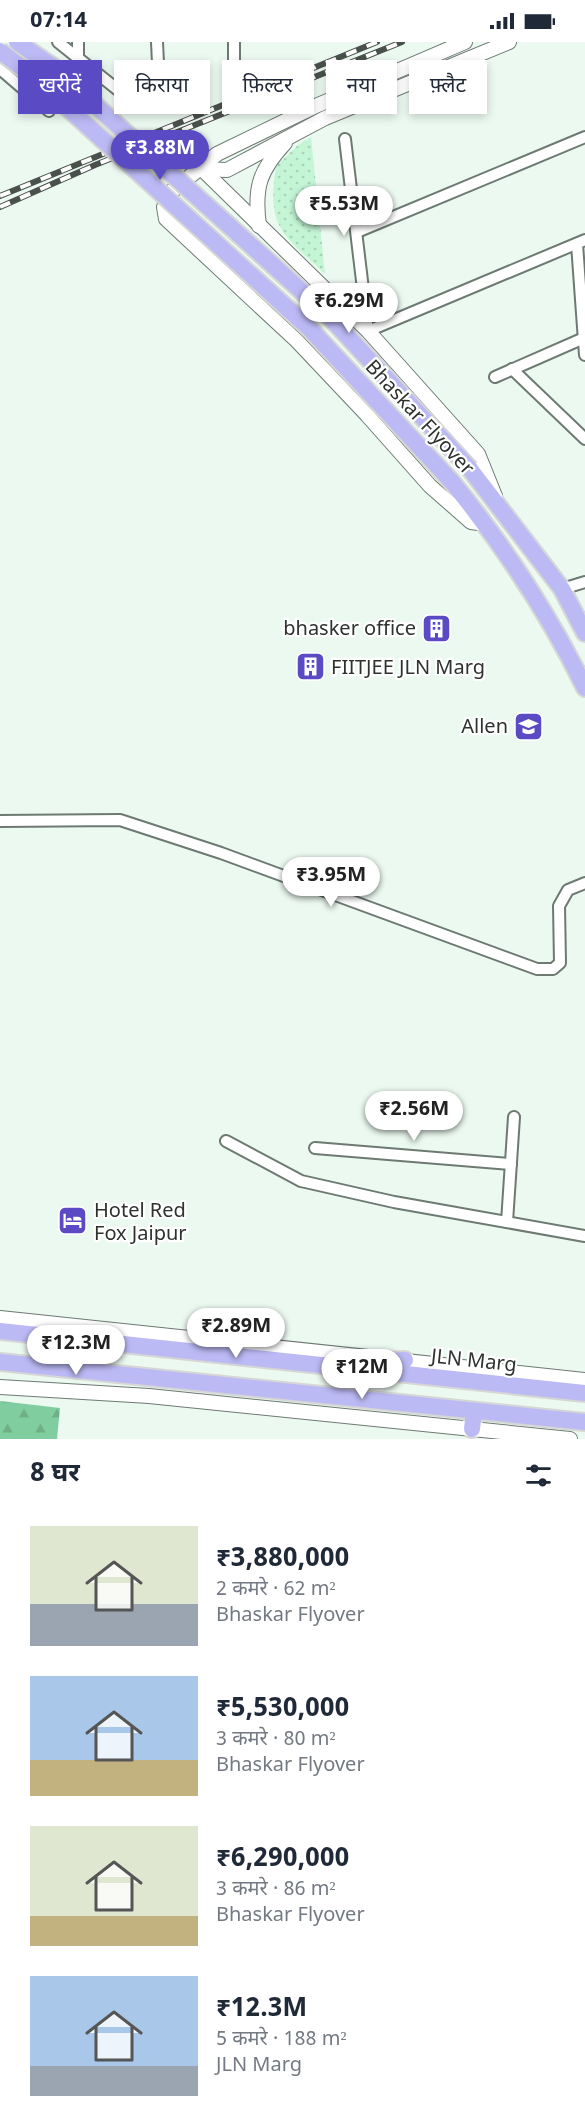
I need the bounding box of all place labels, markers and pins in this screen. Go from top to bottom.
pin: ₹3.88M [111,130,209,181]
pin: ₹5.53M [295,186,393,237]
pin: ₹6.29M [300,283,398,334]
building icon: bhasker office [421,612,453,644]
place label: bhasker office [283,617,416,643]
building icon: FIITJEE JLN Marg [294,651,326,683]
place label: FIITJEE JLN Marg [331,656,485,682]
school or university icon: Allen [513,710,545,742]
place label: Allen [461,715,508,741]
pin: ₹3.95M [282,857,380,908]
pin: ₹2.56M [365,1091,463,1142]
place label: Hotel Red Fox Jaipur [94,1199,187,1248]
hotel icon: Hotel Red Fox Jaipur [57,1205,89,1237]
pin: ₹2.89M [187,1308,285,1359]
pin: ₹12.3M [27,1325,125,1376]
pin: ₹12M [326,1349,398,1400]

